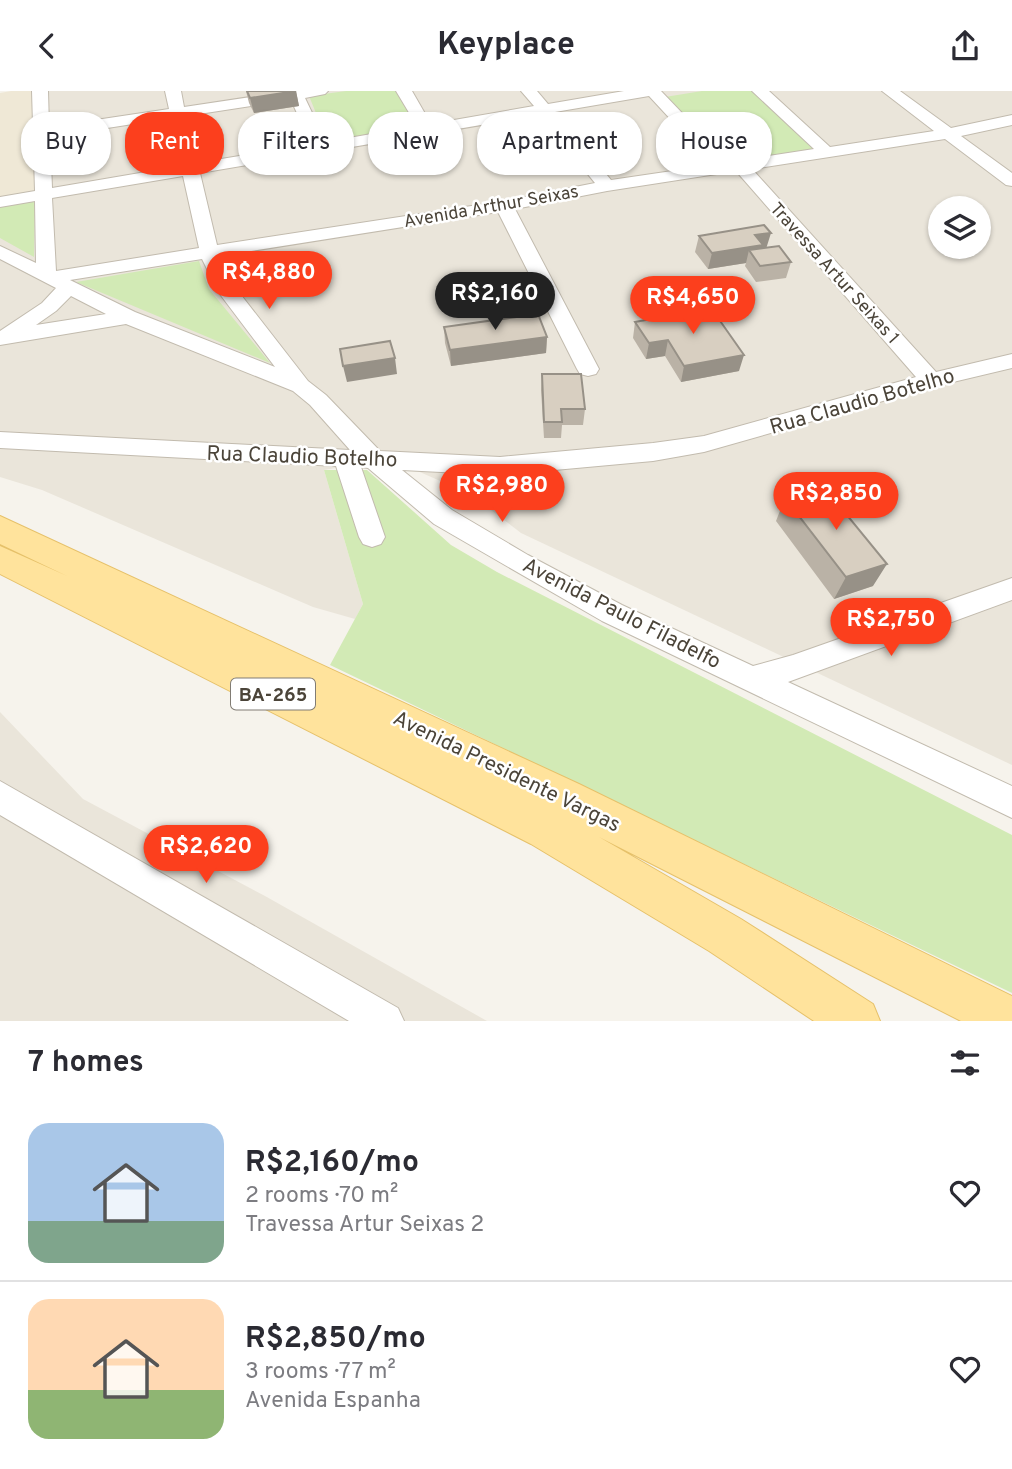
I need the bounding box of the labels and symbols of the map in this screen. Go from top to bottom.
street label: Avenida Arthur Seixas [402,181,580,234]
street label: Travessa Artur Seixas 1 [764,198,904,350]
pin: R$4,880 [204,251,334,311]
pin: R$2,160 [430,273,560,332]
pin: R$4,650 [628,277,758,336]
street label: Rua Claudio Botelho [767,363,958,442]
street label: Rua Claudio Botelho [206,441,398,474]
pin: R$2,980 [437,465,567,524]
pin: R$2,850 [771,473,901,532]
street label: Avenida Paulo Filadelfo [518,553,725,676]
pin: R$2,750 [826,599,956,658]
road number: BA-265 [231,679,315,709]
street label: Avenida Presidente Vargas [388,706,624,839]
pin: R$2,620 [141,825,271,885]

